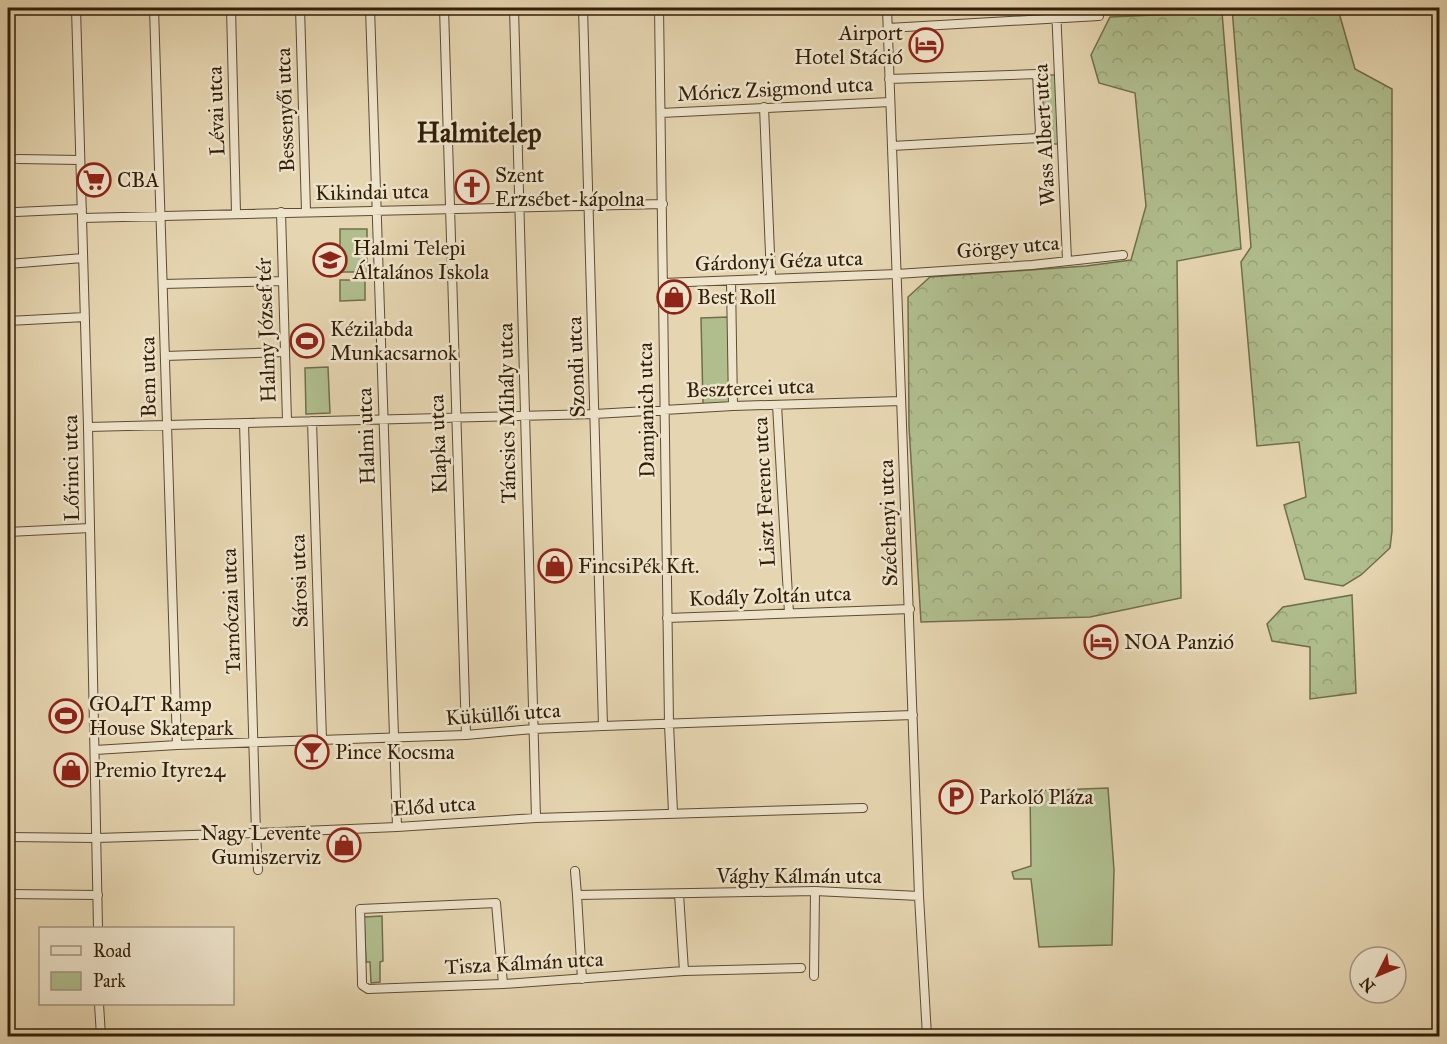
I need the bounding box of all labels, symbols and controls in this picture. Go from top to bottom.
place label: Airport Hotel Stáció [794,20,904,70]
hotel icon: Airport Hotel Stáció [908,27,944,63]
street label: Bessenyői utca [270,47,300,173]
street label: Wass Albert utca [1027,63,1061,207]
street label: Lévai utca [201,66,231,156]
street label: Móricz Zsigmond utca [676,71,874,107]
district label: Halmitelep [417,116,542,150]
supermarket icon: CBA [76,162,112,198]
place label: Szent Erzsébet-kápolna [495,162,645,212]
place label: CBA [117,167,159,193]
church icon: Szent Erzsébet-kápolna [454,169,490,205]
street label: Kikindai utca [315,178,429,206]
street label: Görgey utca [956,230,1061,264]
place label: Halmi Telepi Általános Iskola [352,235,489,285]
school or university icon: Halmi Telepi Általános Iskola [312,242,348,278]
street label: Gárdonyi Géza utca [695,245,864,277]
street label: Halmy József tér [250,257,282,403]
shop icon: Best Roll [656,279,692,315]
place label: Best Roll [697,284,776,310]
place label: Kézilabda Munkacsarnok [330,316,458,366]
street label: Szondi utca [561,316,591,418]
street label: Táncsics Mihály utca [492,322,522,504]
sports icon: Kézilabda Munkacsarnok [289,323,325,359]
street label: Bem utca [134,336,162,418]
street label: Damjanich utca [632,342,660,478]
street label: Besztercei utca [685,373,815,403]
street label: Halmi utca [351,387,381,485]
street label: Klapka utca [423,394,453,494]
street label: Lőrinci utca [57,414,85,522]
street label: Liszt Ferenc utca [747,416,781,568]
street label: Széchenyi utca [873,459,903,587]
street label: Sárosi utca [284,534,314,628]
street label: Tarnóczai utca [216,547,246,674]
shop icon: FincsiPék Kft. [537,548,573,584]
place label: FincsiPék Kft. [578,553,699,579]
street label: Kodály Zoltán utca [688,580,852,612]
hotel icon: NOA Panzió [1083,624,1119,660]
place label: NOA Panzió [1124,629,1234,655]
place label: GO4IT Ramp House Skatepark [89,691,234,741]
street label: Küküllői utca [445,697,562,731]
sports icon: GO4IT Ramp House Skatepark [48,698,84,734]
bar icon: Pince Kocsma [294,734,330,770]
place label: Pince Kocsma [335,739,455,765]
shop icon: Premio Ityre24 [53,752,89,788]
place label: Premio Ityre24 [94,757,227,783]
parking icon: Parkoló Pláza [938,779,974,815]
place label: Parkoló Pláza [979,784,1094,810]
street label: Előd utca [392,790,476,822]
place label: Nagy Levente Gumiszerviz [200,820,321,870]
shop icon: Nagy Levente Gumiszerviz [326,827,362,863]
street label: Vághy Kálmán utca [715,863,882,889]
legend [39,927,234,1005]
text: Road [93,940,131,962]
north arrow [1348,945,1408,1005]
street label: Tisza Kálmán utca [444,946,604,980]
text: Park [93,970,126,992]
text: N [1356,973,1379,996]

